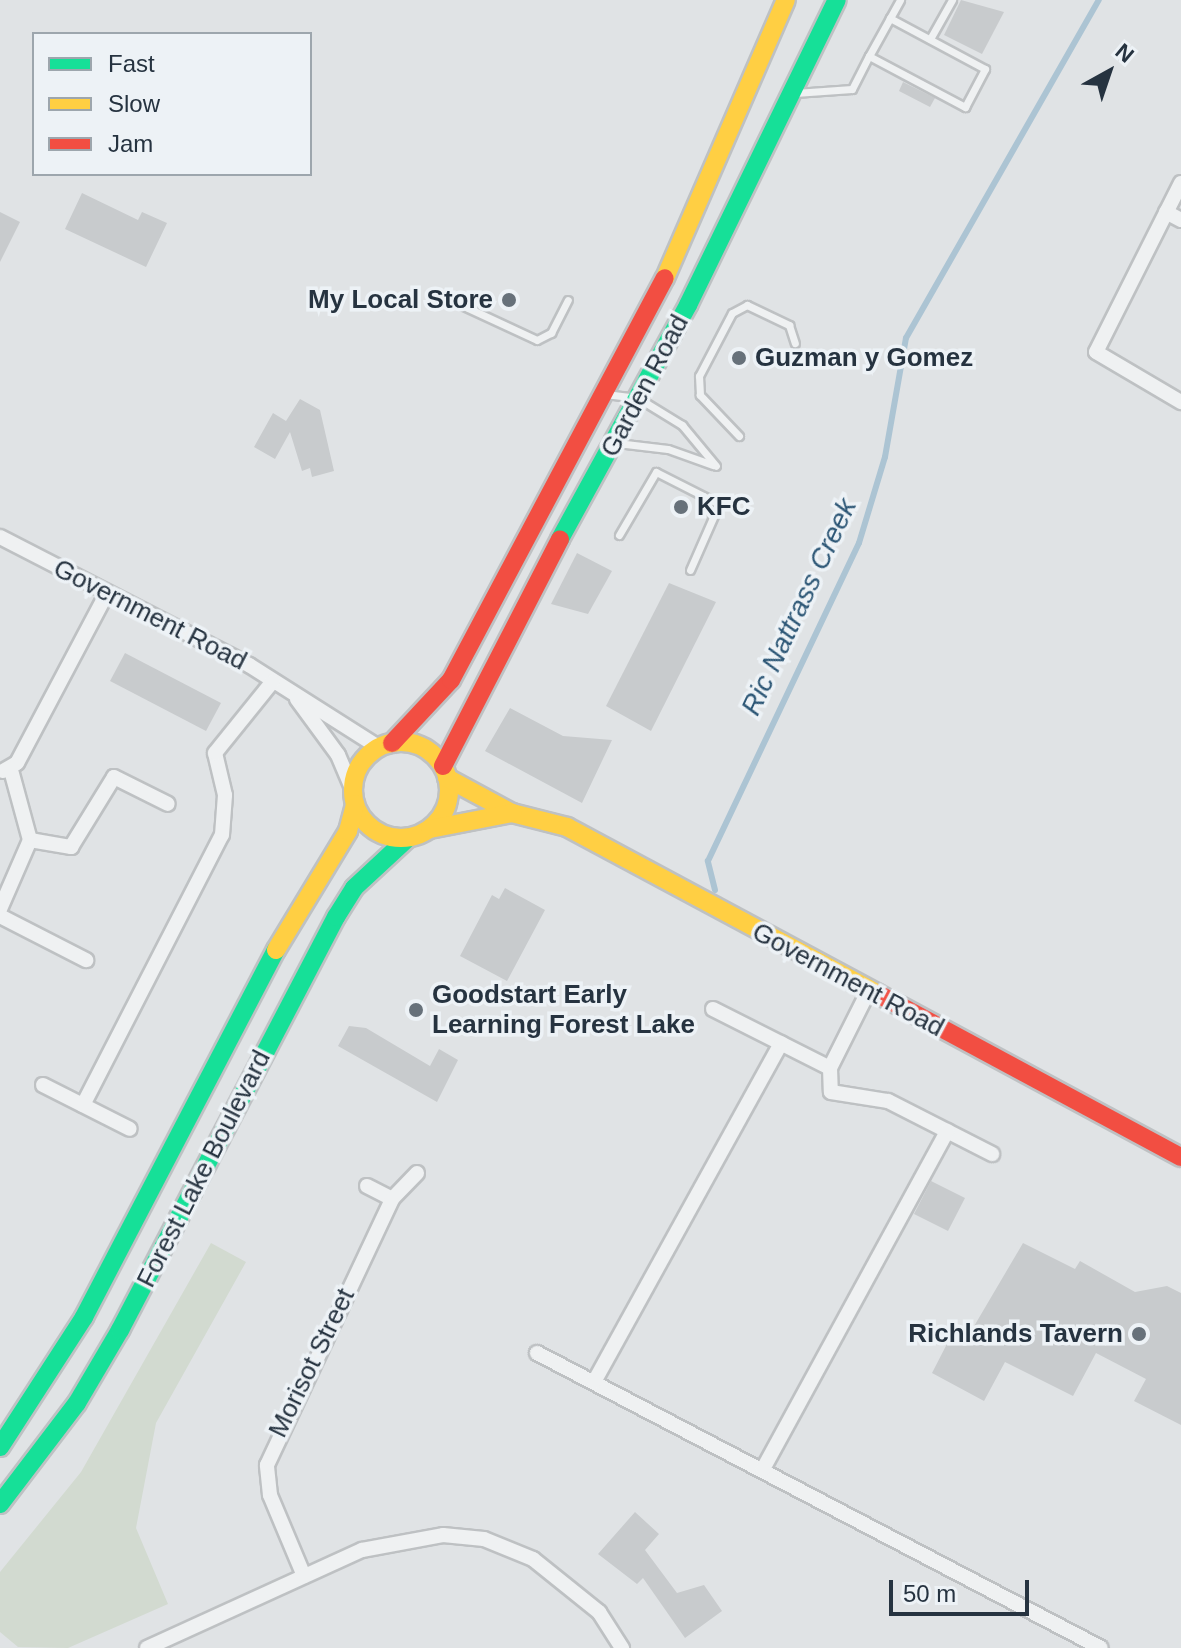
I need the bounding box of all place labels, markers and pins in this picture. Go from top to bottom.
place label: My Local Store [308,284,493,316]
marker: My Local Store [500,291,518,309]
place label: Guzman y Gomez [755,342,973,374]
marker: Guzman y Gomez [730,349,748,367]
place label: KFC [697,491,750,523]
marker: KFC [672,498,690,516]
place label: Goodstart Early Learning Forest Lake [432,979,695,1040]
marker: Goodstart Early Learning Forest Lake [407,1001,425,1019]
place label: Richlands Tavern [908,1318,1123,1350]
marker: Richlands Tavern [1130,1325,1148,1343]

